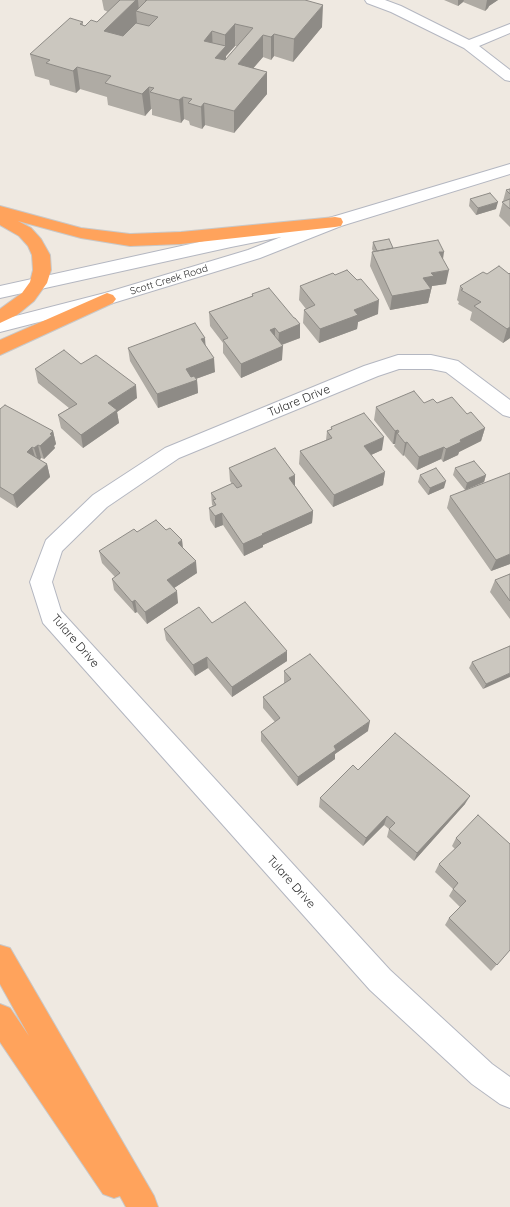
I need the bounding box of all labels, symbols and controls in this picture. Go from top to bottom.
street label: Scott Creek Road [129,262,209,298]
street label: Tulare Drive [266,382,332,420]
street label: Tulare Drive [48,611,102,671]
street label: Tulare Drive [264,853,318,911]

